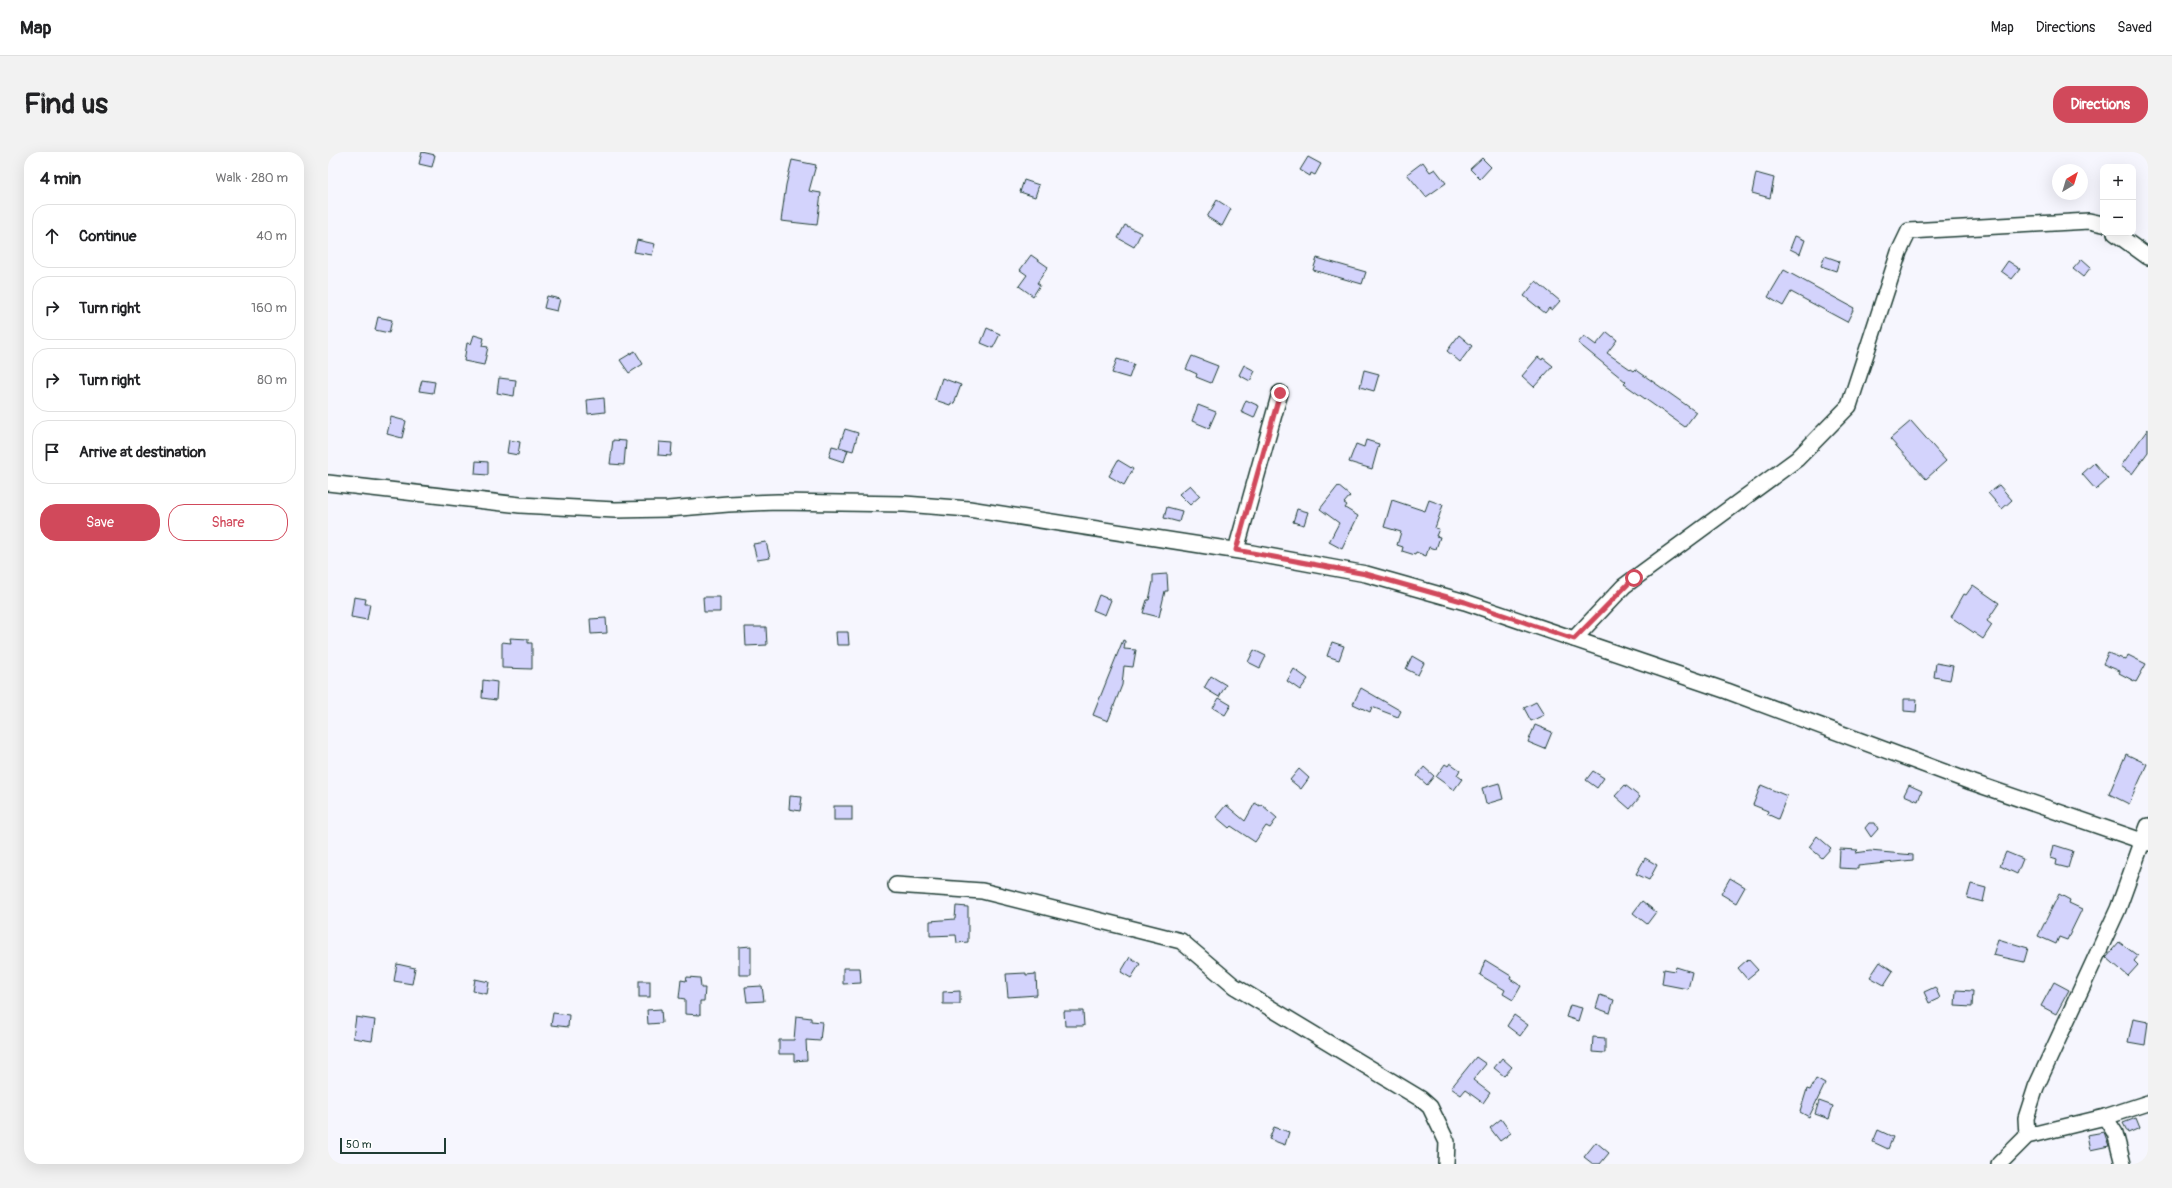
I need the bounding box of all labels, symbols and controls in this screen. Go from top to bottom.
text: Map [20,16,51,40]
text: Map [1991,19,2014,36]
text: Directions [2036,19,2095,36]
text: Saved [2117,19,2152,36]
button: Directions [2053,86,2148,123]
text: Find us [24,87,108,122]
north arrow [2052,164,2088,200]
map controls [2100,164,2136,236]
button: + [2100,164,2136,200]
text: 4 min [40,168,81,189]
text: Walk · 280 m [215,170,288,186]
button: − [2100,200,2136,236]
icon: ahead [41,225,63,247]
text: Continue [79,227,137,246]
text: 40 m [256,228,287,244]
icon: right [41,297,63,319]
text: Turn right [79,299,140,318]
text: 160 m [251,300,287,316]
icon: right [41,369,63,391]
text: Turn right [79,371,140,390]
text: 80 m [257,372,287,388]
route end [1271,384,1289,402]
icon: arrive [41,441,63,463]
text: Arrive at destination [79,443,206,462]
button: Save [40,504,160,541]
button: Share [168,504,288,541]
route start [1625,569,1643,587]
scale bar [340,1136,446,1155]
text: 50 m [346,1138,372,1151]

